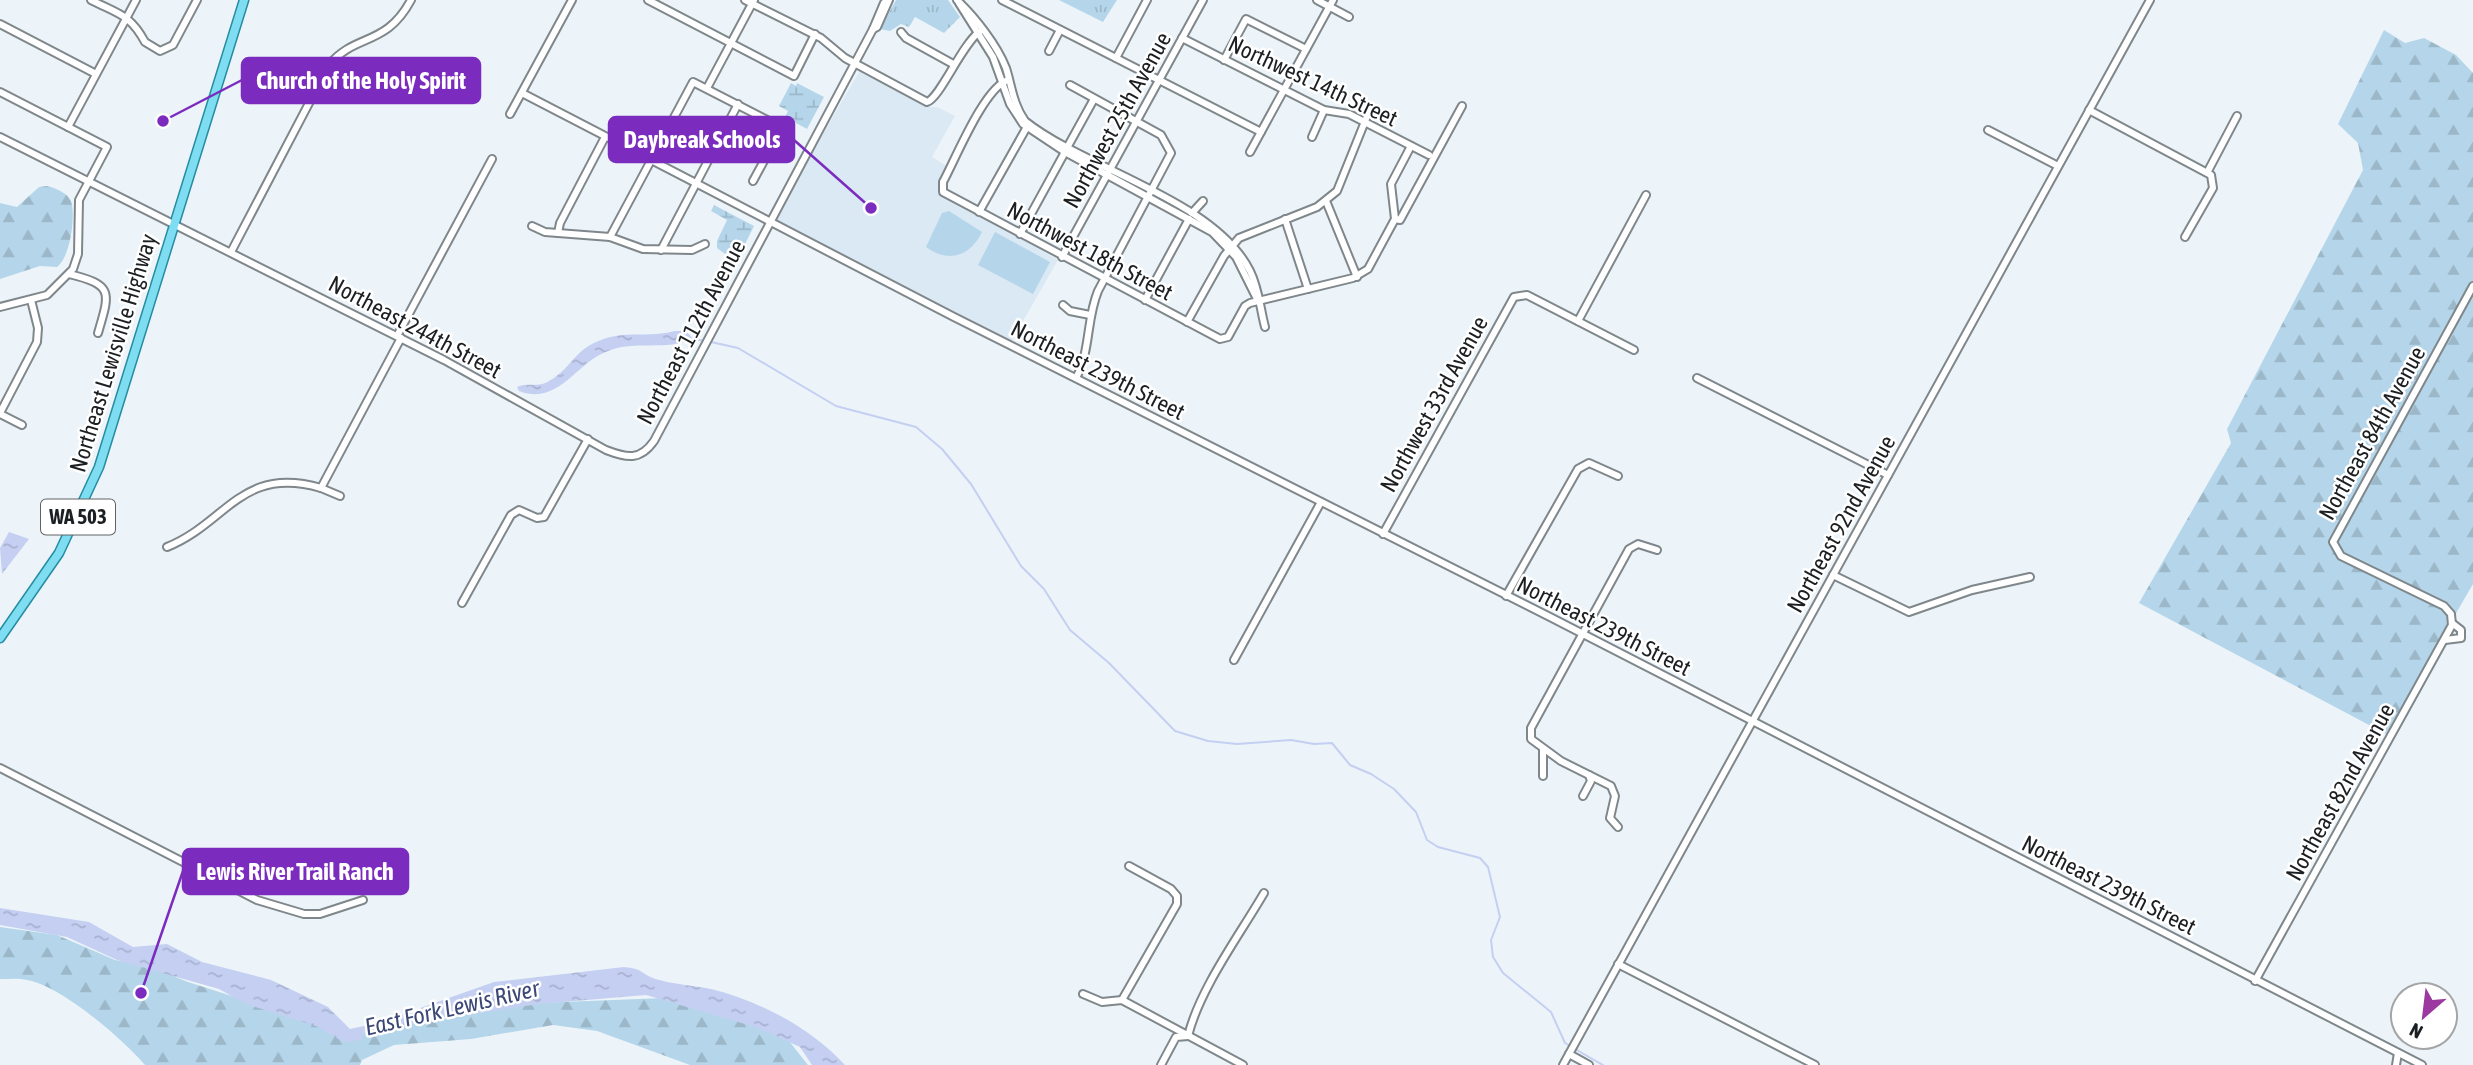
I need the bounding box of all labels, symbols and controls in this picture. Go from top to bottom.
street label: Northwest 25th Avenue [1058,28,1176,212]
street label: Northwest 14th Street [1224,30,1402,132]
callout: Church of the Holy Spirit [242,58,480,103]
text: Church of the Holy Spirit [256,67,466,94]
callout: Daybreak Schools [609,117,794,162]
text: Daybreak Schools [624,126,781,153]
street label: Northwest 18th Street [1003,196,1177,306]
street label: Northeast Lewisville Highway [64,231,162,475]
street label: Northeast 112th Avenue [631,235,751,429]
street label: Northeast 244th Street [324,271,506,383]
street label: Northwest 33rd Avenue [1375,312,1493,496]
street label: Northeast 239th Street [1007,315,1189,425]
street label: Northeast 84th Avenue [2314,342,2430,524]
street label: Northeast 92nd Avenue [1782,431,1900,617]
road number: WA 503 [41,500,115,534]
street label: Northeast 239th Street [1513,571,1695,681]
street label: Northeast 82nd Avenue [2281,699,2399,885]
street label: Northeast 239th Street [2018,830,2200,940]
callout: Lewis River Trail Ranch [183,849,408,894]
text: Lewis River Trail Ranch [196,858,394,885]
water label: East Fork Lewis River [362,974,543,1041]
north arrow [2389,981,2459,1051]
text: N [2406,1019,2426,1043]

